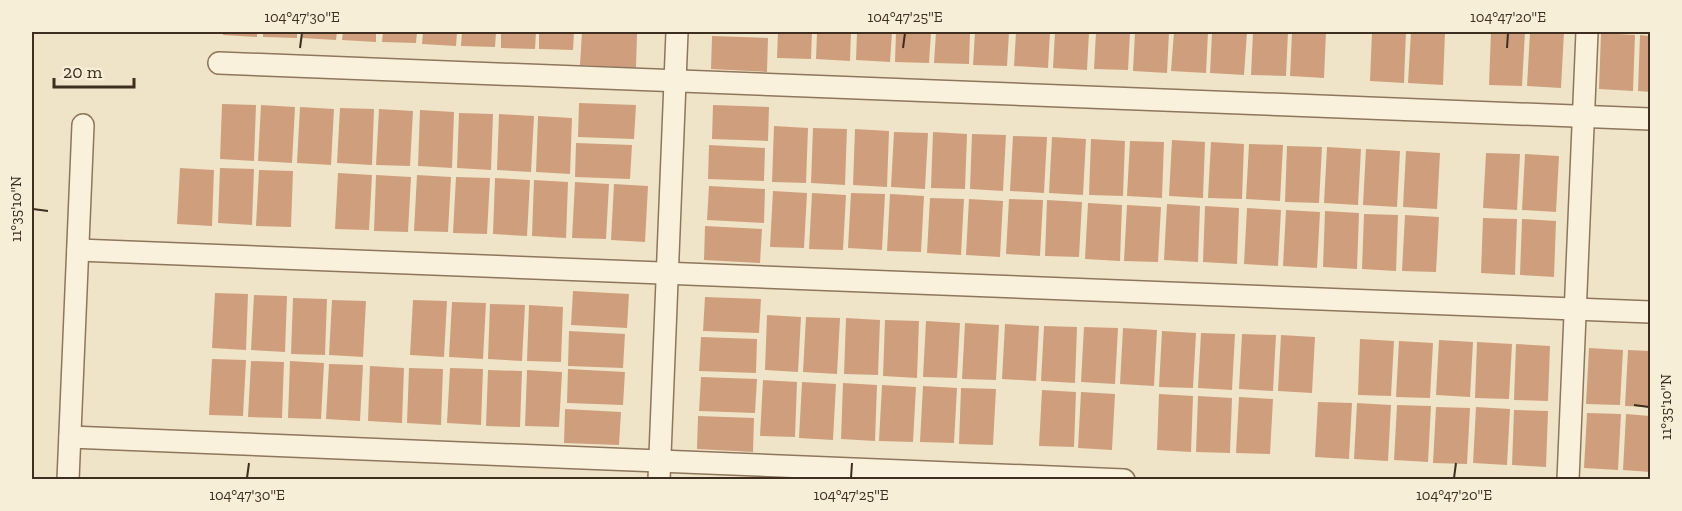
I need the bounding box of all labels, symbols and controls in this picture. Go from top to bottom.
text: 104°47'30"E [264,8,340,26]
text: 104°47'25"E [867,8,943,26]
text: 104°47'20"E [1470,8,1546,26]
scale bar [54,51,134,89]
text: 20 m [63,61,103,83]
text: 11°35'10"N [7,176,25,242]
text: 11°35'10"N [1657,374,1675,440]
text: 104°47'30"E [209,486,285,504]
text: 104°47'25"E [813,486,889,504]
text: 104°47'20"E [1416,486,1492,504]

